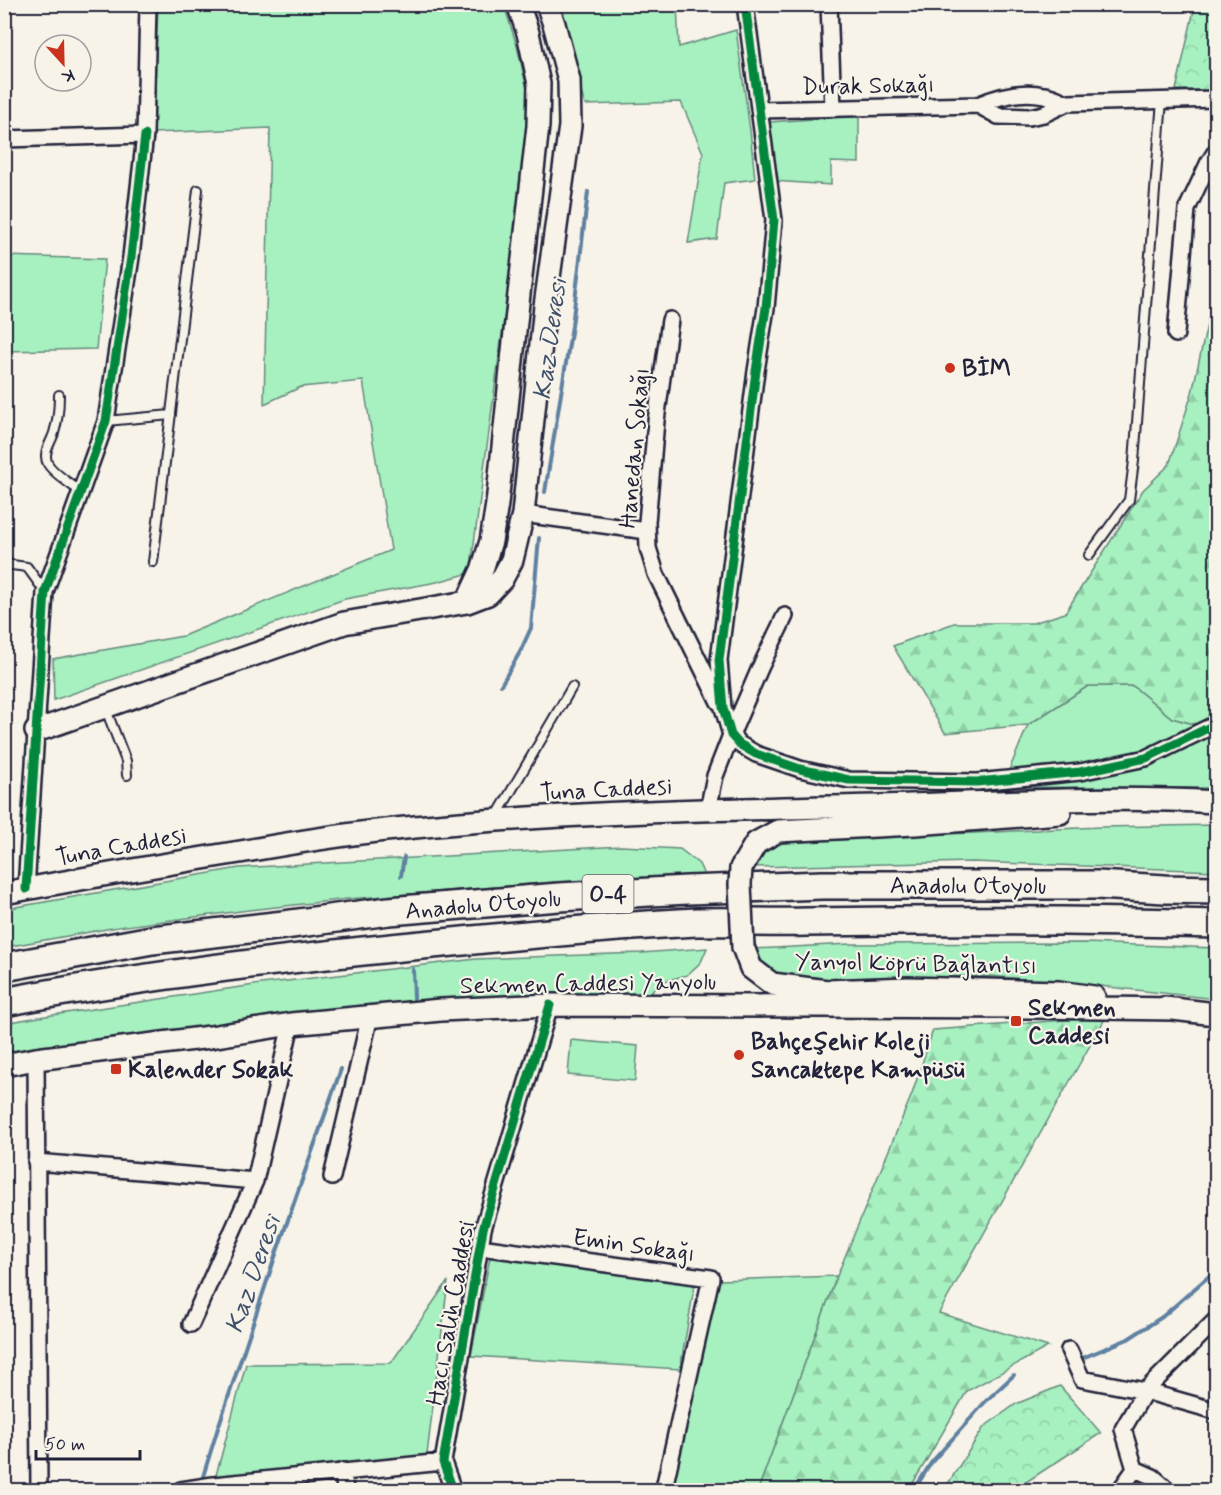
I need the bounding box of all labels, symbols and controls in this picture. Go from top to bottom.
north arrow [33,33,93,93]
text: K [58,64,77,88]
street label: Durak Sokağı [801,70,935,103]
water label: Kaz Deresi [526,274,577,402]
place label: BİM [962,354,1011,385]
marker: BİM [943,361,957,375]
street label: Hanedan Sokağı [613,366,658,530]
street label: Tuna Caddesi [539,772,673,809]
street label: Tuna Caddesi [53,821,189,874]
street label: Anadolu Otoyolu [890,871,1046,902]
road number: O-4 [582,875,634,913]
street label: Anadolu Otoyolu [404,883,562,928]
street label: Yanyol Köprü Bağlantısı [795,947,1037,982]
street label: Sekmen Caddesi Yanyolu [460,967,716,1002]
place label: Sekmen Caddesi [1028,993,1116,1052]
marker: Sekmen Caddesi [1009,1014,1023,1028]
place label: Bahçeşehir Koleji Sancaktepe Kampüsü [751,1027,965,1086]
marker: Bahçeşehir Koleji Sancaktepe Kampüsü [732,1048,746,1062]
place label: Kalender Sokak [128,1055,294,1086]
marker: Kalender Sokak [109,1062,123,1076]
water label: Kaz Deresi [218,1209,291,1338]
street label: Hacı Salih Caddesi [420,1218,483,1408]
street label: Emin Sokağı [571,1223,697,1270]
scale bar [36,1423,140,1461]
text: 50 m [45,1433,85,1457]

